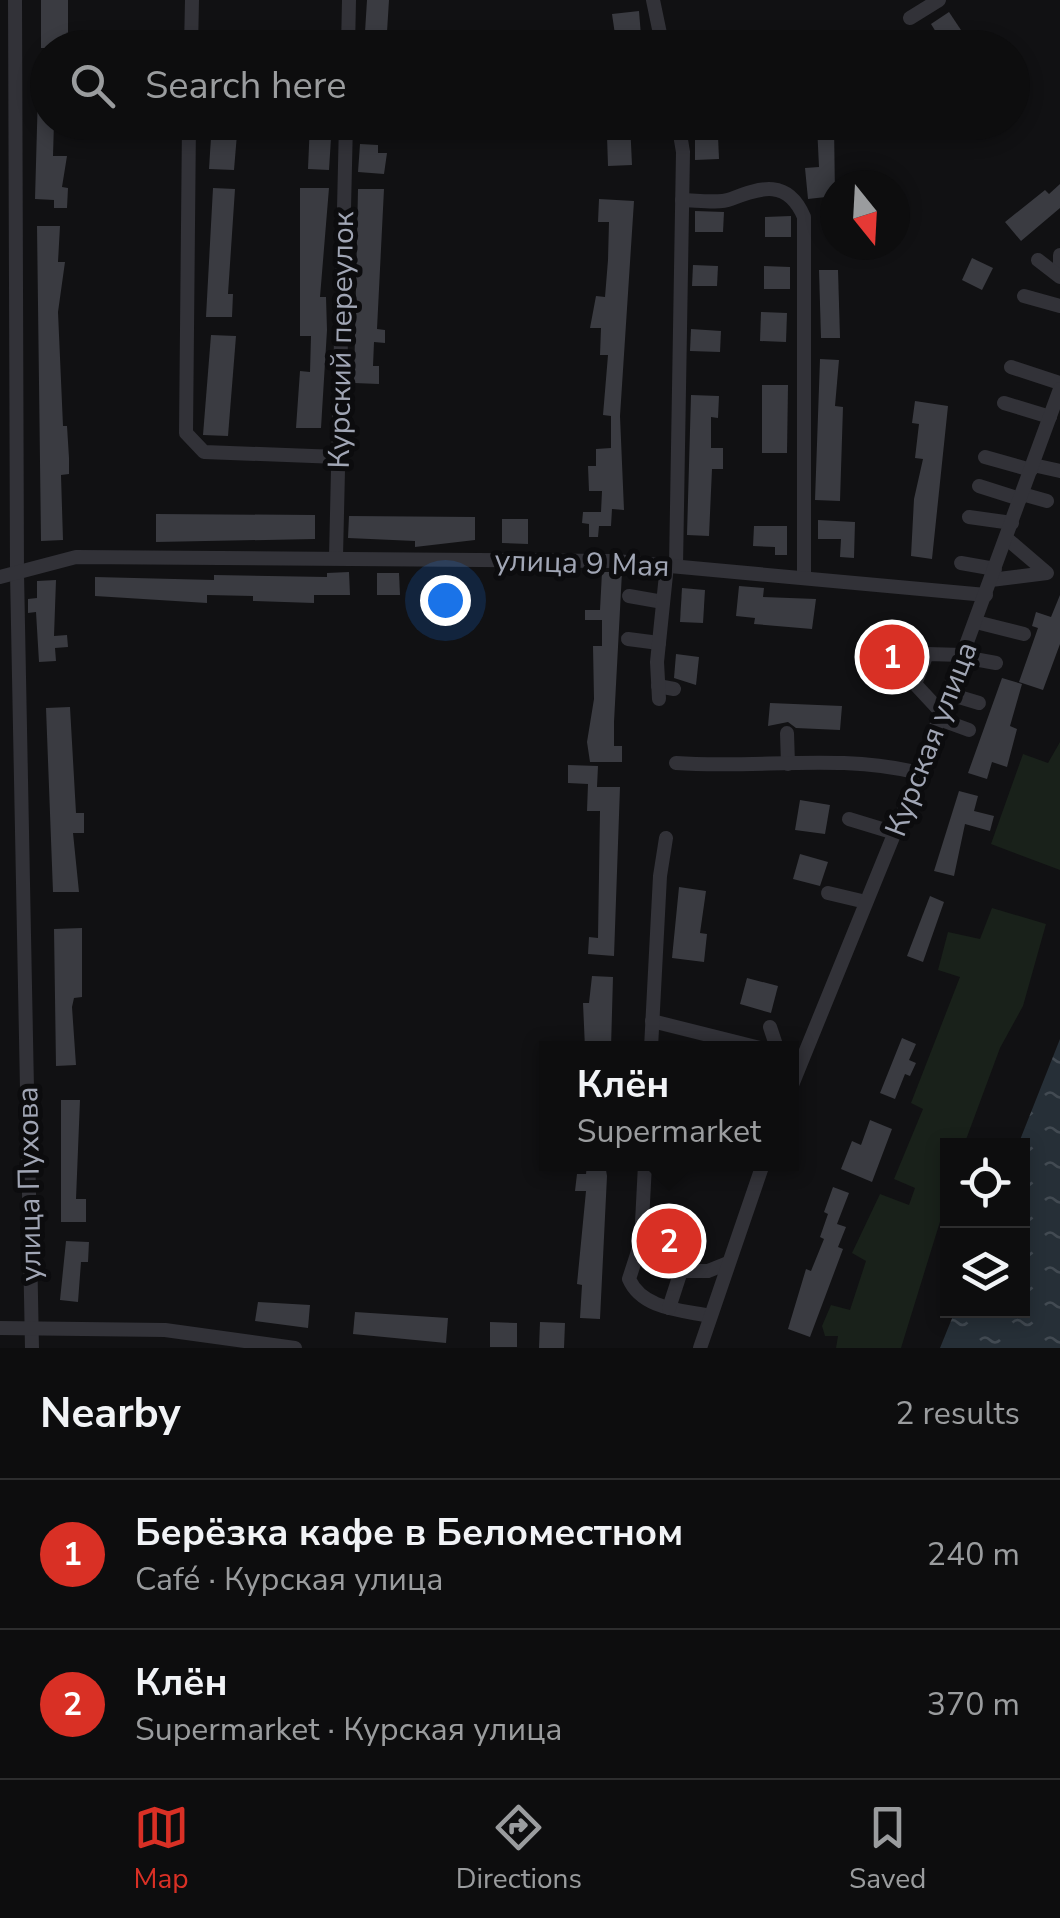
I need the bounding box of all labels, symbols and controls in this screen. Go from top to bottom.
search box [30,30,1030,140]
icon: search [65,58,120,113]
text: Search here [145,60,346,111]
north arrow [820,170,910,260]
street label: Курский переулок [319,211,364,469]
street label: улица 9 Мая [494,540,670,587]
your location [420,575,471,626]
pin: 1 [860,620,924,694]
street label: Курская улица [875,636,987,843]
popup [539,1041,799,1171]
text: Клён [577,1059,669,1110]
street label: улица Пухова [7,1086,52,1282]
text: Supermarket [577,1110,761,1153]
map controls [940,1138,1030,1318]
button: locate [940,1138,1030,1228]
pin: 2 [636,1204,702,1278]
button: layers [940,1228,1030,1318]
text: Nearby [40,1385,181,1442]
text: 2 results [895,1392,1020,1435]
text: Берёзка кафе в Беломестном [135,1507,683,1558]
text: 1 [63,1533,82,1576]
text: 240 m [927,1533,1020,1576]
text: Café · Курская улица [135,1558,443,1601]
text: Клён [135,1657,228,1708]
text: 2 [63,1683,82,1726]
text: 370 m [927,1683,1020,1726]
text: Supermarket · Курская улица [135,1708,563,1751]
tab: Map [134,1800,189,1898]
tab: Directions [456,1800,582,1898]
tab: Saved [849,1800,926,1898]

